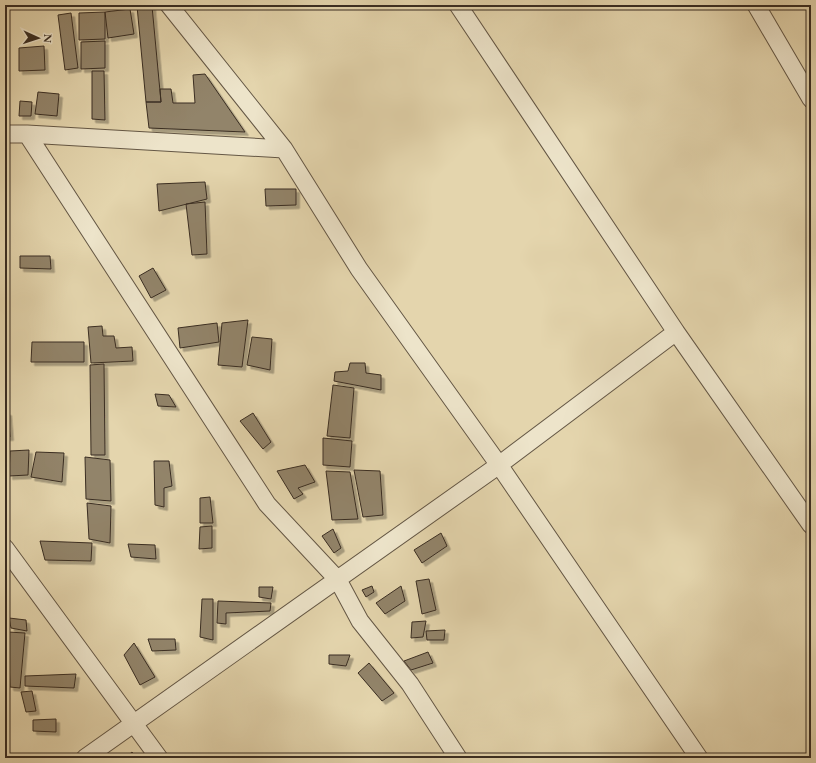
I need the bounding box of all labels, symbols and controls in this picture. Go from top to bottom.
north arrow [18,18,58,58]
text: N [41,34,55,43]

